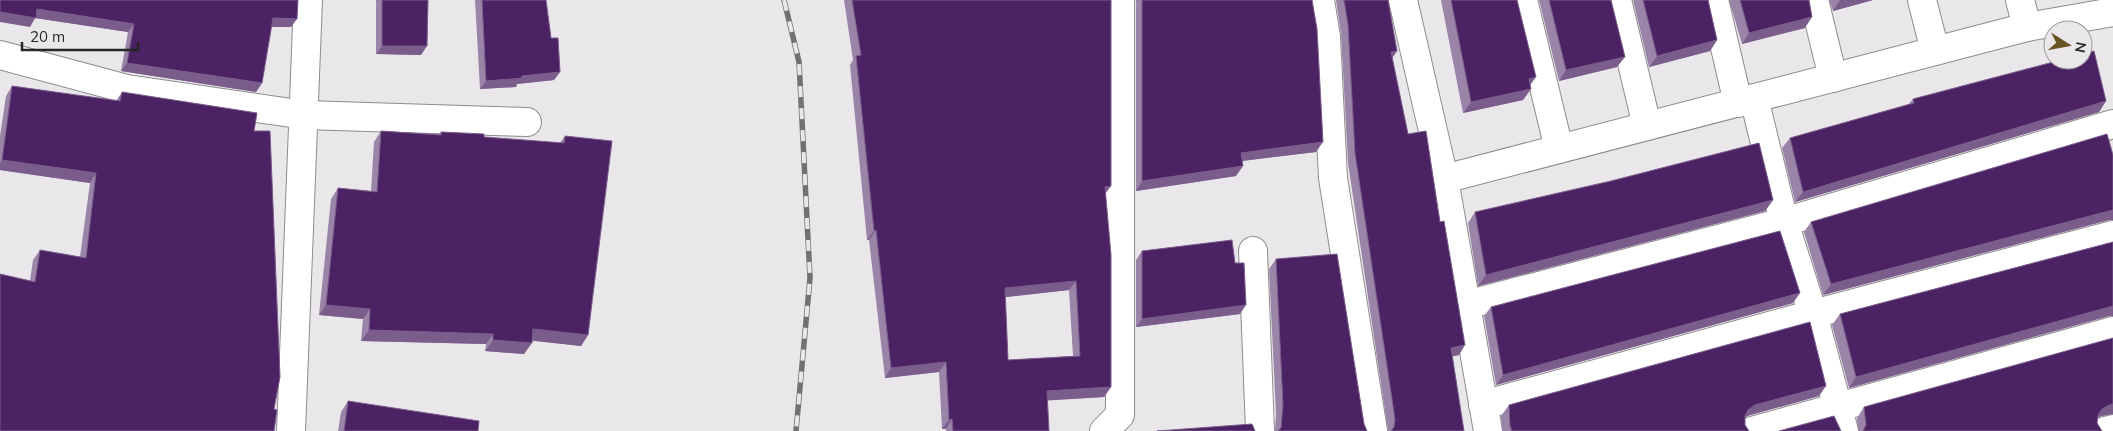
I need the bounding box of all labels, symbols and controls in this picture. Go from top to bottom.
scale bar [22,20,139,52]
north arrow [2043,20,2093,70]
text: 20 m [30,27,65,46]
text: N [2071,41,2091,54]

